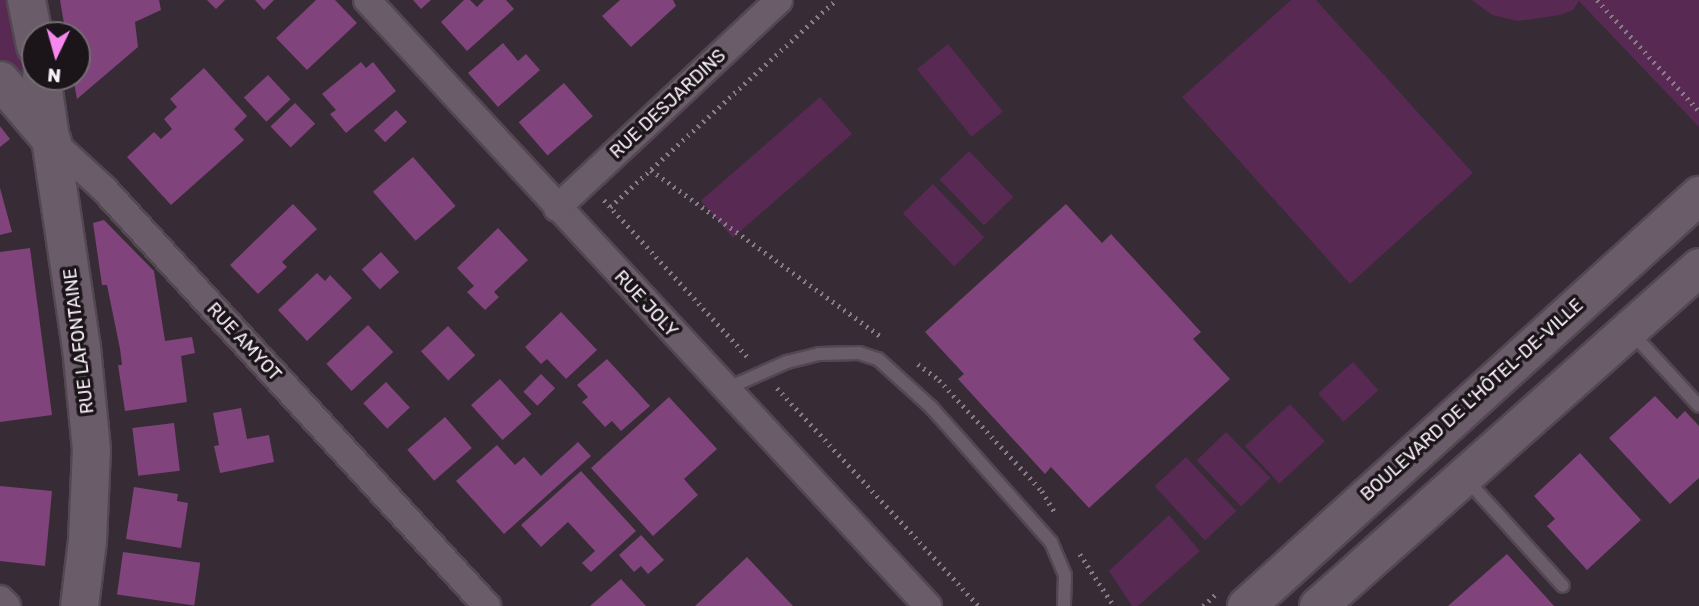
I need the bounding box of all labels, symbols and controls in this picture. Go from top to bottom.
north arrow [21,21,91,91]
street label: RUE DESJARDINS [606,45,730,163]
text: N [46,63,62,87]
street label: RUE JOLY [610,266,682,342]
street label: RUE LAFONTAINE [59,267,99,415]
street label: BOULEVARD DE L'HÔTEL-DE-VILLE [1356,294,1588,506]
street label: RUE AMYOT [202,298,286,386]

